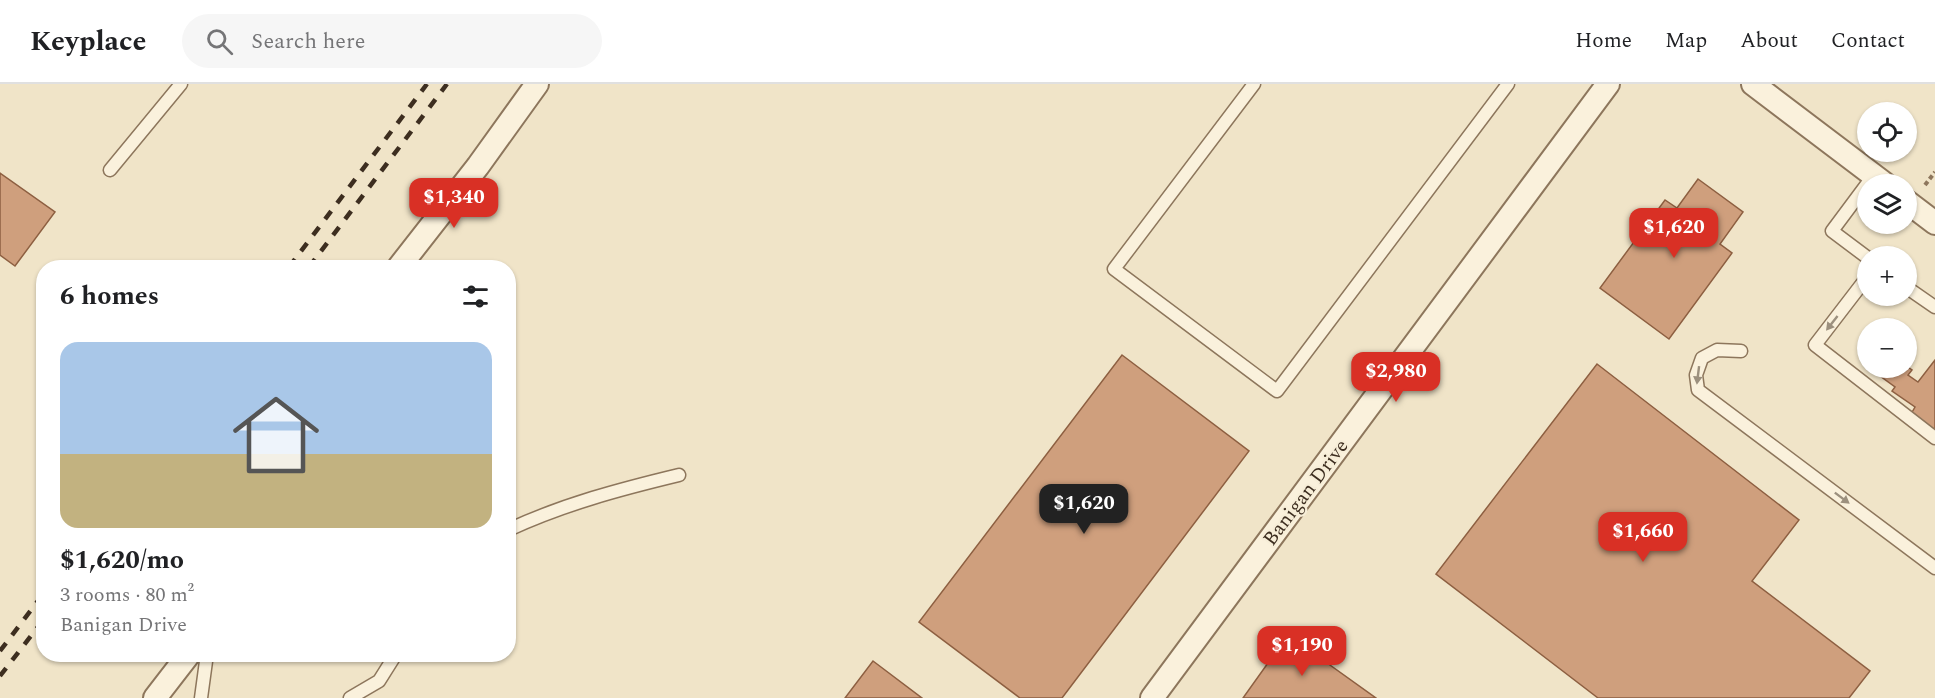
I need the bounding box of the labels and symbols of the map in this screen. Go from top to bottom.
pin: $1,340 [405,178,503,229]
pin: $1,620 [1625,208,1723,259]
one-way arrow [1826,315,1838,330]
pin: $2,980 [1347,352,1445,403]
one-way arrow [1694,366,1703,385]
street label: Banigan Drive [1256,433,1356,552]
pin: $1,620 [1035,484,1133,535]
one-way arrow [1834,492,1849,504]
pin: $1,660 [1594,512,1692,563]
pin: $1,190 [1253,626,1351,677]

